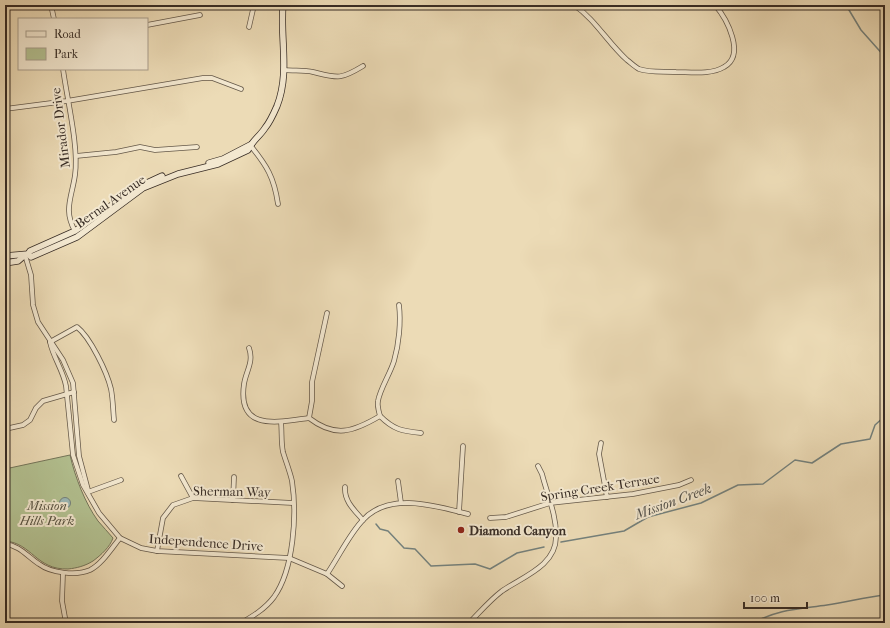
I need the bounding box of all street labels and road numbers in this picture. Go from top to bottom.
street label: Mirador Drive [48,86,73,169]
street label: Bernal Avenue [72,171,149,231]
street label: Spring Creek Terrace [540,471,661,504]
street label: Sherman Way [193,483,272,500]
street label: Independence Drive [148,531,264,554]

